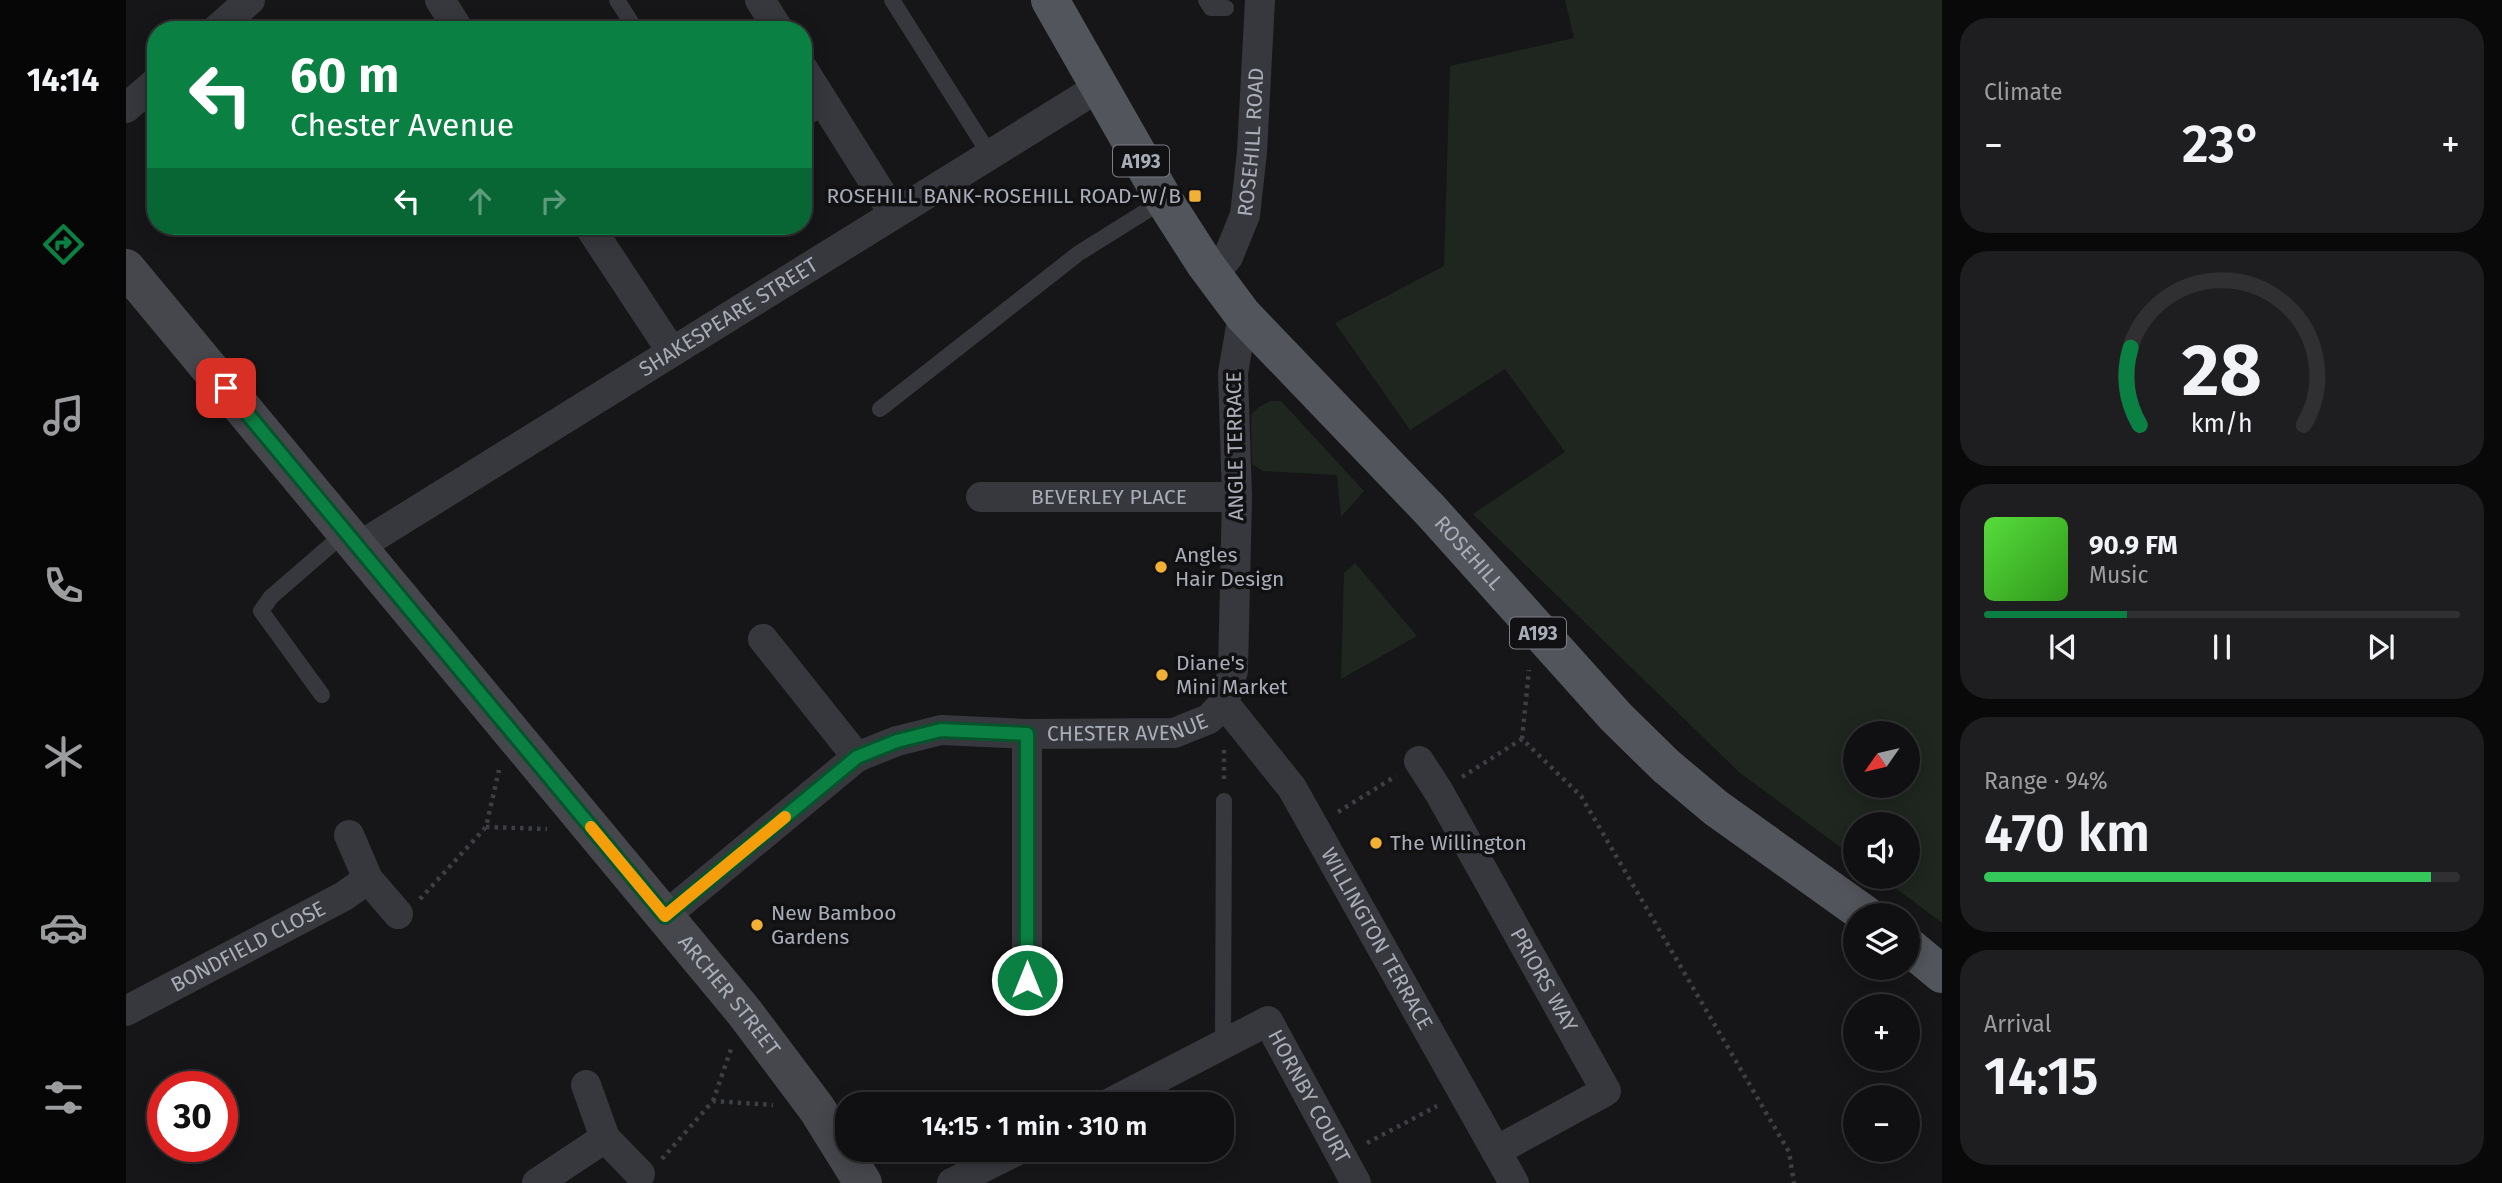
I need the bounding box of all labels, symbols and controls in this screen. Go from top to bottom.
text: 60 m [290,46,399,105]
icon: left [175,49,266,140]
text: 14:14 [27,61,99,99]
street label: ROSEHILL ROAD [1232,67,1269,218]
text: Climate [1984,78,2063,106]
text: Chester Avenue [290,106,514,144]
text: 23° [2182,113,2262,176]
text: − [1984,122,2003,168]
text: + [2441,122,2460,168]
road number: A193 [1113,146,1169,176]
icon: left [388,182,426,220]
icon: ahead [461,182,499,220]
icon: right [534,182,572,220]
place label: ROSEHILL BANK-ROSEHILL ROAD-W/B [827,183,1181,209]
marker: ROSEHILL BANK-ROSEHILL ROAD-W/B [1187,188,1203,204]
icon: directions [39,220,88,269]
street label: SHAKESPEARE STREET [634,252,823,382]
text: 28 [2182,327,2262,414]
pin [196,358,256,418]
icon: arrive [207,369,245,407]
street label: ANGLE TERRACE [1221,371,1249,521]
icon: music [39,391,88,440]
text: km/h [2191,408,2253,438]
street label: BEVERLEY PLACE [1031,484,1187,510]
street label: ROSEHILL [1429,510,1509,596]
text: 90.9 FM [2089,530,2178,561]
place label: Angles Hair Design [1175,542,1284,592]
marker: Angles Hair Design [1153,559,1169,575]
icon: phone [39,561,88,610]
text: Music [2089,561,2149,589]
road number: A193 [1510,618,1566,648]
icon: previous [2044,628,2082,666]
icon: pause [2203,628,2241,666]
icon: next [2362,628,2400,666]
place label: Diane's Mini Market [1176,650,1288,700]
marker: Diane's Mini Market [1154,667,1170,683]
street label: CHESTER AVENUE [1047,708,1212,747]
north arrow [1843,721,1920,798]
map controls [1843,721,1920,1162]
icon: climate [39,732,88,781]
text: Range · 94% [1984,767,2108,795]
text: 470 km [1984,802,2150,865]
button: sound [1843,812,1920,889]
place label: The Willington [1390,830,1527,856]
marker: The Willington [1368,835,1384,851]
street label: WILLINGTON TERRACE [1315,843,1438,1035]
street label: BONDFIELD CLOSE [166,895,330,998]
place label: New Bamboo Gardens [771,900,897,950]
icon: car [39,903,88,952]
button: layers [1843,903,1920,980]
marker: New Bamboo Gardens [749,917,765,933]
street label: PRIORS WAY [1504,923,1584,1037]
street label: ARCHER STREET [673,930,786,1061]
position arrow [990,943,1064,1017]
button: + [1843,994,1920,1071]
text: Arrival [1984,1010,2051,1038]
street label: HORNBY COURT [1262,1025,1356,1168]
text: 14:15 [1984,1045,2098,1108]
speed limit sign: 30 [147,1071,238,1162]
icon: filters [39,1073,88,1122]
button: − [1843,1085,1920,1162]
text: 14:15 · 1 min · 310 m [922,1111,1147,1142]

